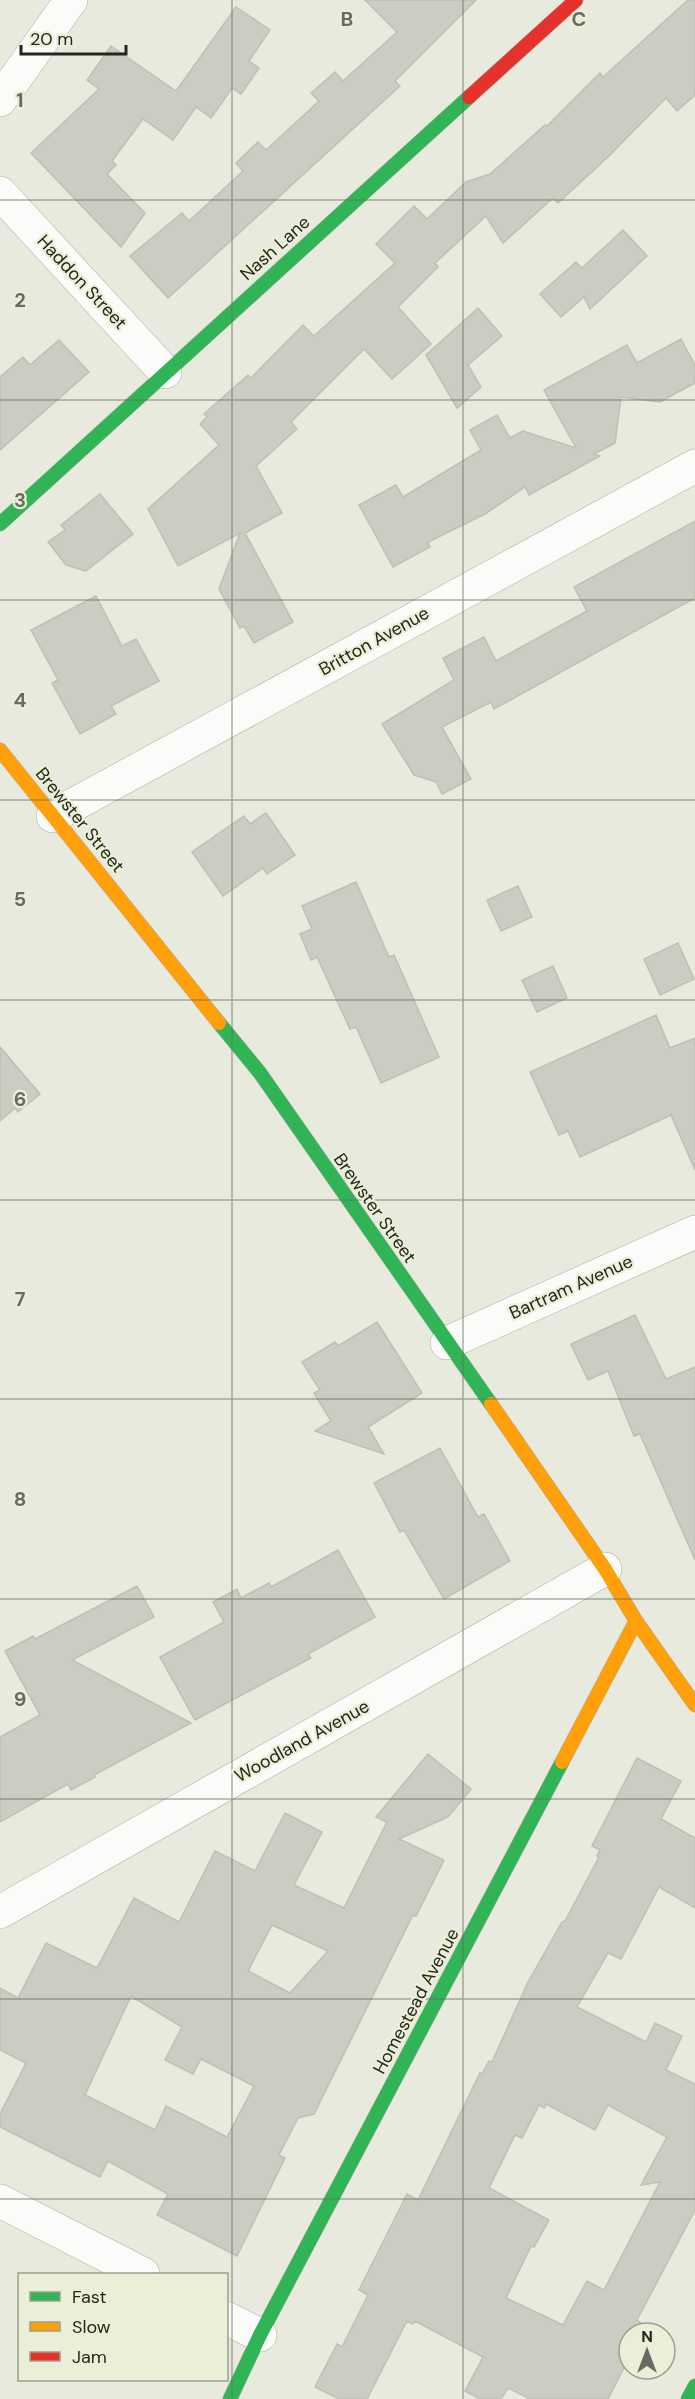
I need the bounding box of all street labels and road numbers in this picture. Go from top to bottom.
street label: Nash Lane [235,210,315,286]
street label: Haddon Street [32,229,132,335]
street label: Britton Avenue [315,601,433,681]
street label: Brewster Street [30,762,130,878]
street label: Brewster Street [328,1148,422,1268]
street label: Bartram Avenue [505,1249,637,1325]
street label: Woodland Avenue [230,1694,374,1788]
street label: Homestead Avenue [367,1924,465,2078]

